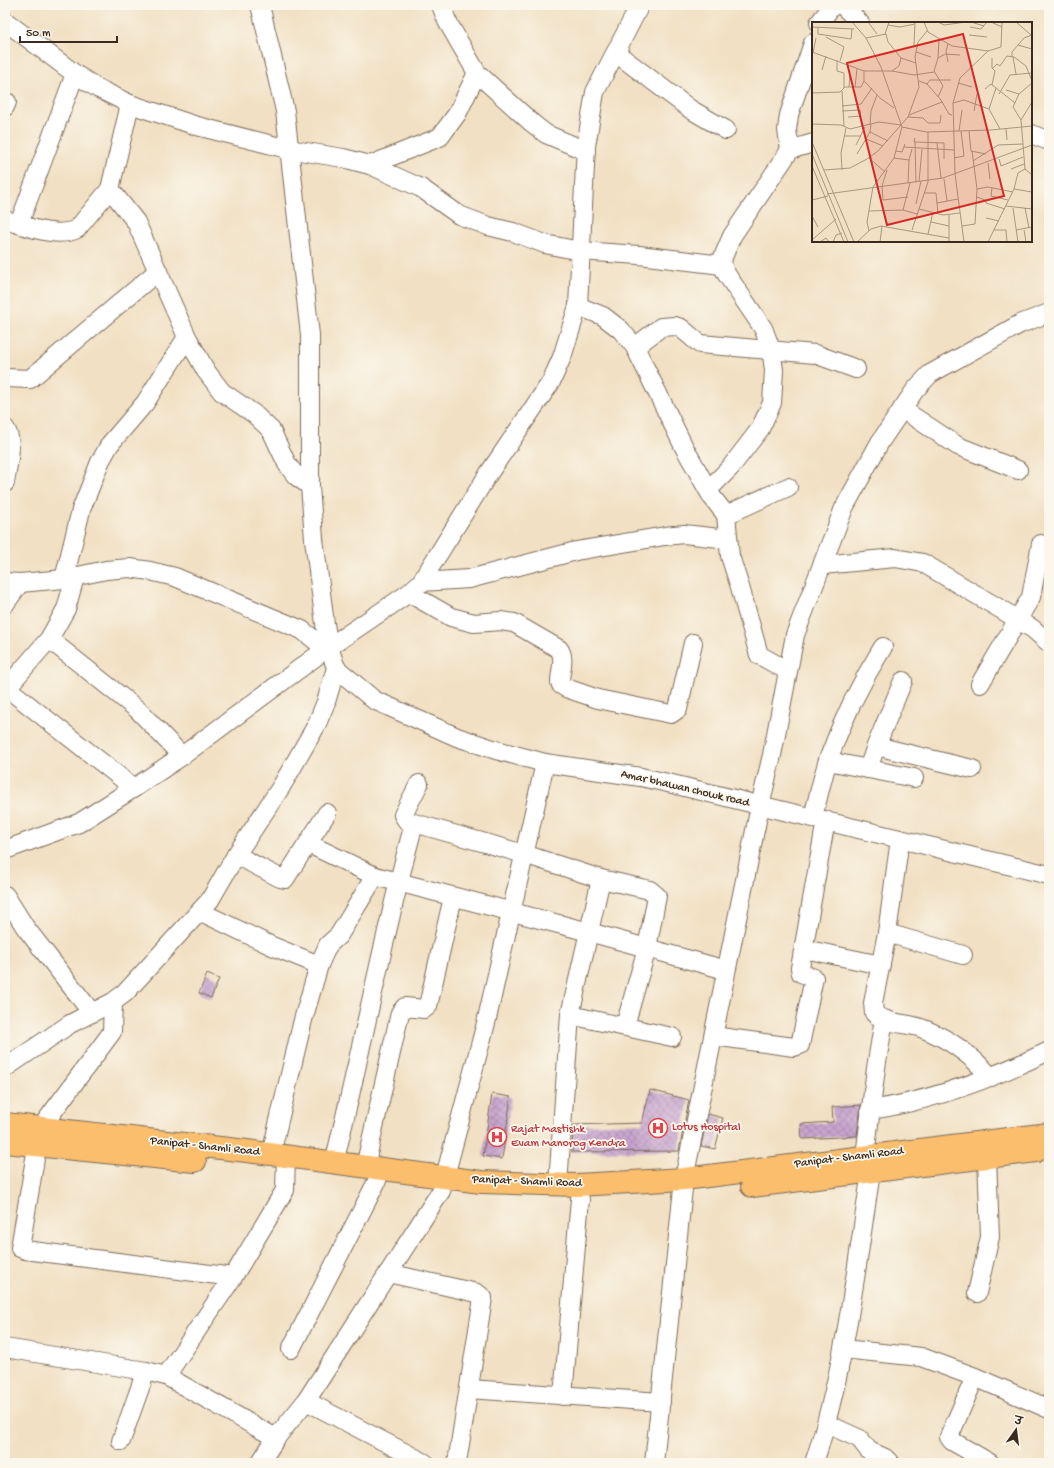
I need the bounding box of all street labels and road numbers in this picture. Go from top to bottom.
street label: Amar bhawan chowk road [619,767,752,811]
street label: Panipat - Shamli Road [149,1134,261,1160]
street label: Panipat - Shamli Road [793,1144,905,1172]
street label: Panipat - Shamli Road [471,1173,583,1191]

